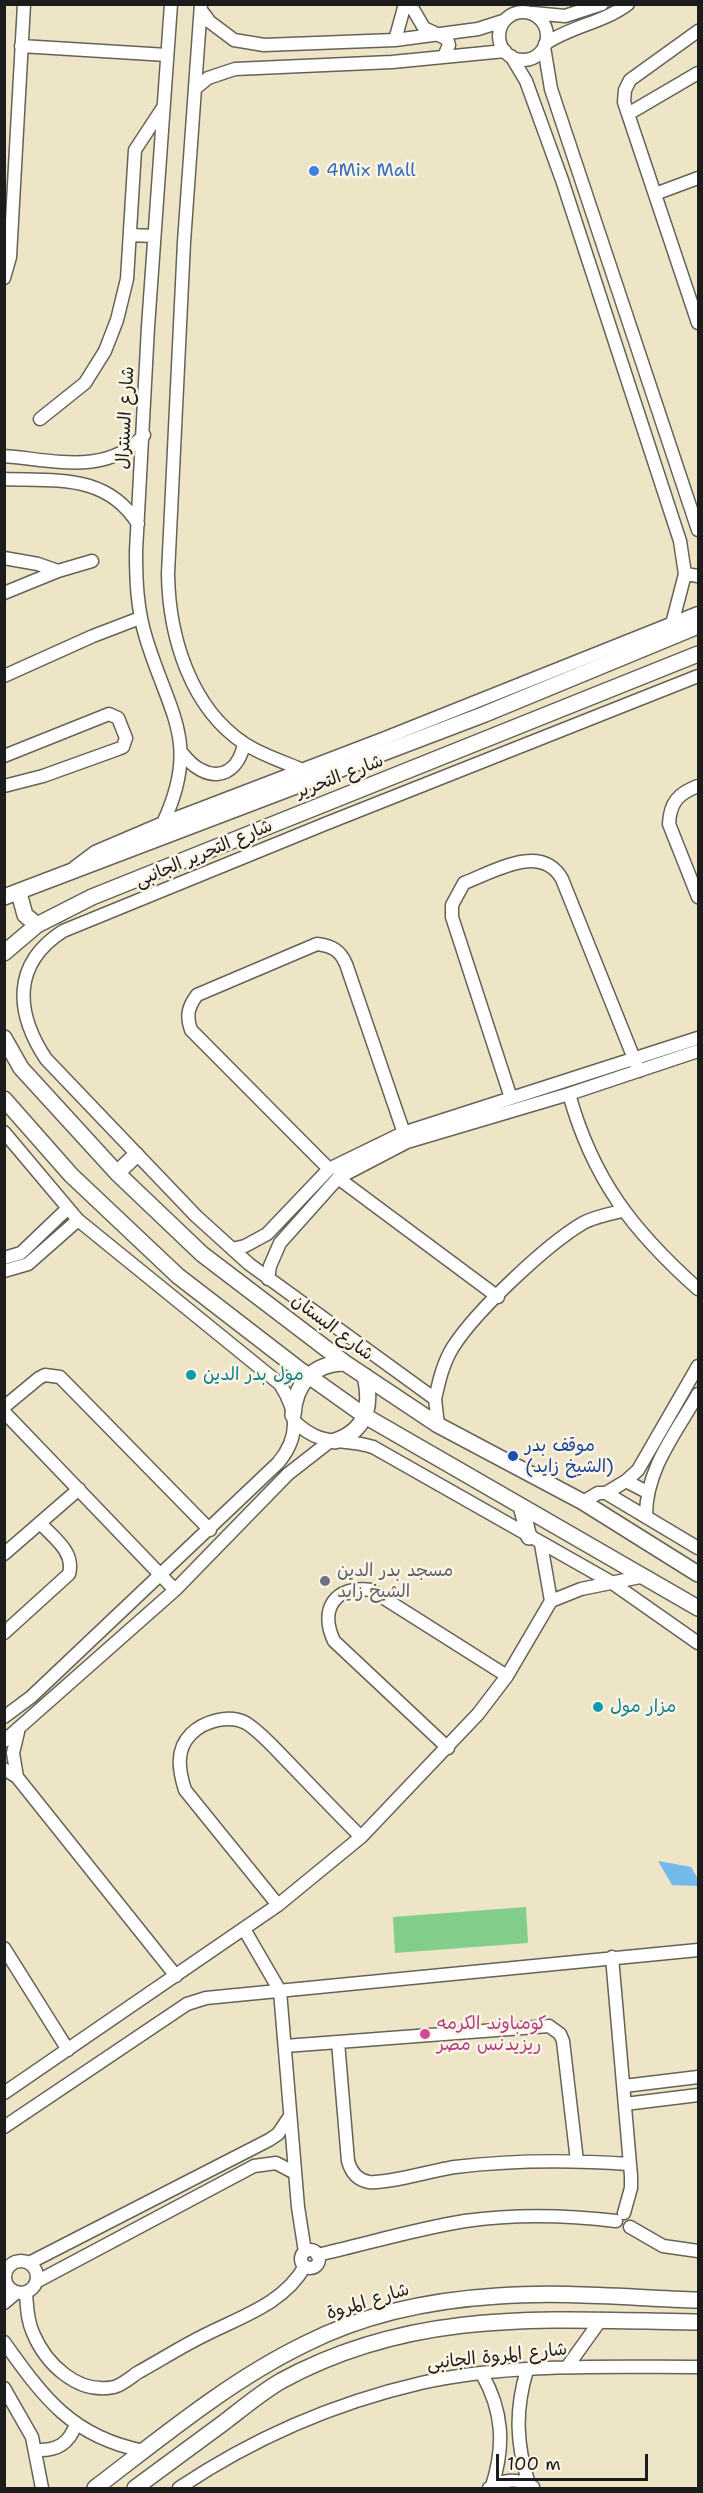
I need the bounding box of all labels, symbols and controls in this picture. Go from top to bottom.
place label: 4Mix Mall [326,160,416,182]
marker: 4Mix Mall [307,164,321,178]
street label: شارع السنترال [113,366,139,470]
street label: شارع التحرير [293,750,387,804]
street label: شارع التحرير الجانبى [132,815,276,893]
street label: شارع البستان [287,1290,377,1366]
place label: مول بدر الدين [203,1364,304,1386]
marker: مول بدر الدين [184,1368,198,1382]
place label: موقف بدر (الشيخ زايد) [525,1435,613,1478]
marker: موقف بدر (الشيخ زايد) [506,1449,520,1463]
place label: مسجد بدر الدين الشيخ زايد [337,1560,453,1602]
marker: مسجد بدر الدين الشيخ زايد [318,1574,332,1588]
place label: مزار مول [610,1696,676,1718]
marker: مزار مول [591,1700,605,1714]
place label: كومباوند الكرمه ريزيدنس مصر [437,2013,546,2056]
marker: كومباوند الكرمه ريزيدنس مصر [418,2027,432,2041]
street label: شارع المروة [324,2279,412,2325]
street label: شارع المروة الجانبى [426,2339,568,2375]
scale bar [499,2442,650,2480]
text: 100 m [507,2452,561,2476]

